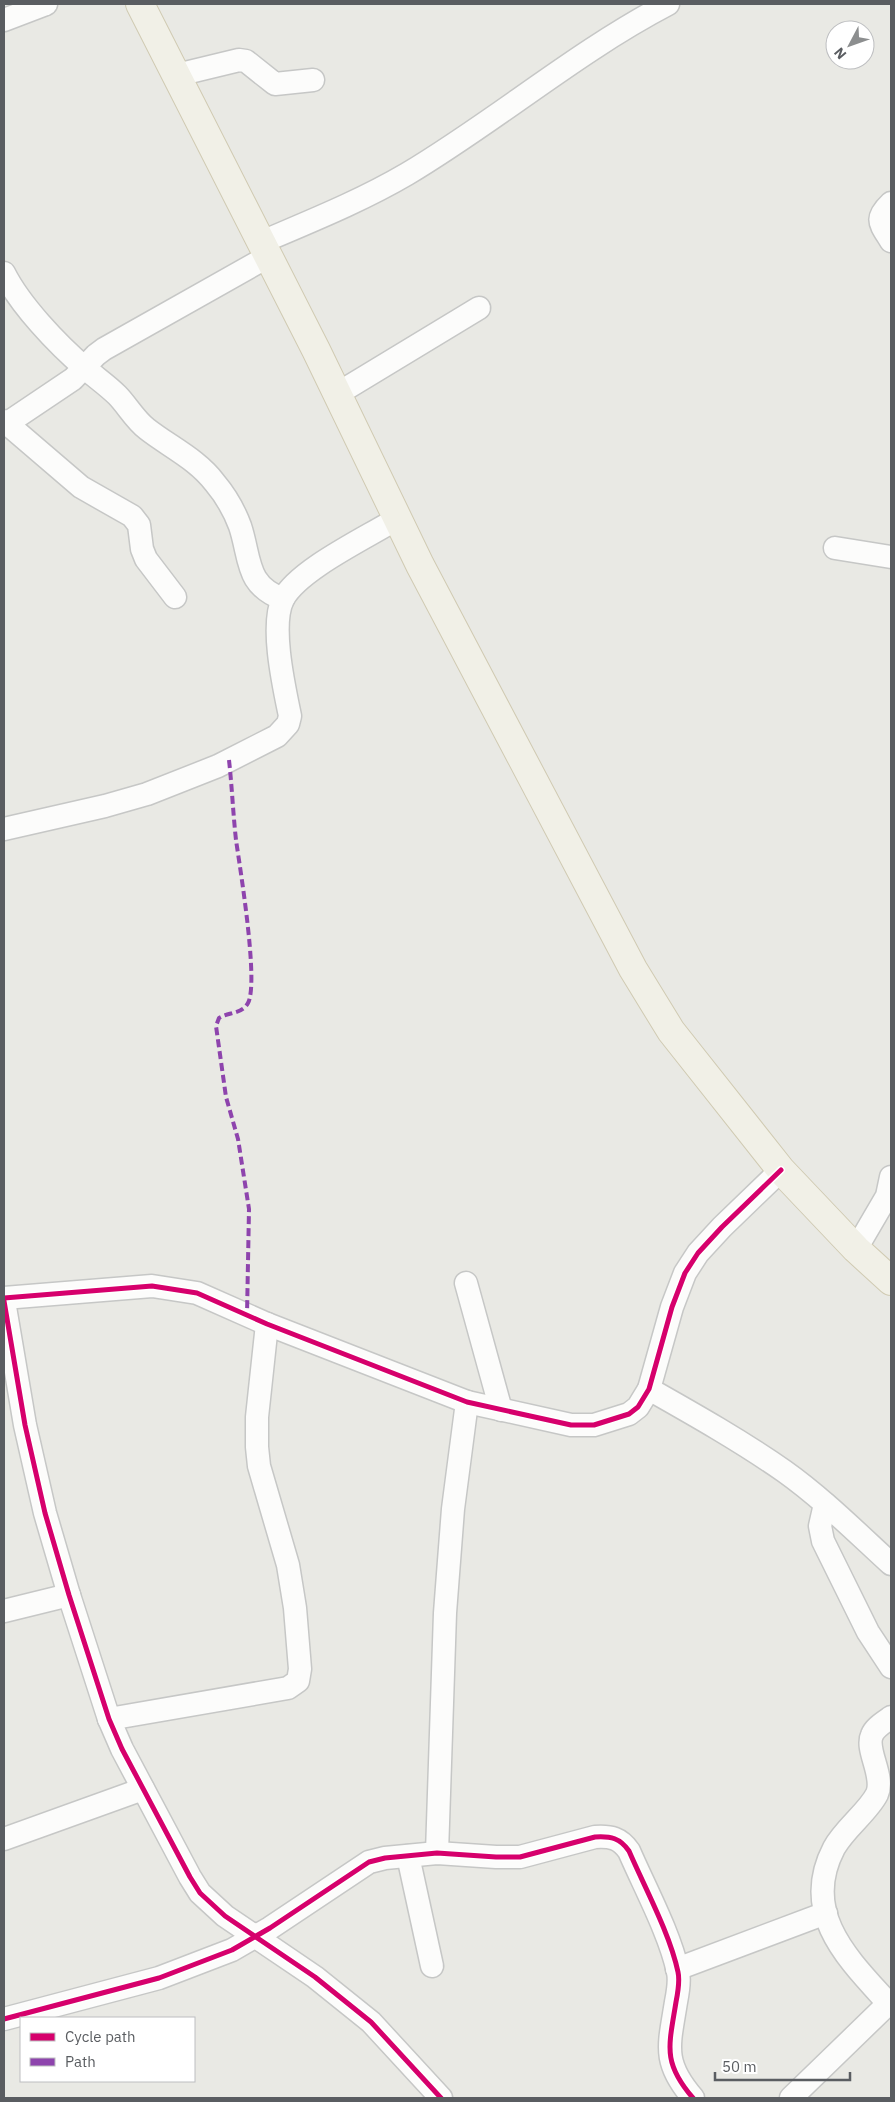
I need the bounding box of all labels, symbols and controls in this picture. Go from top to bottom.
north arrow [825,20,875,70]
text: N [830,44,850,63]
legend [20,2017,195,2082]
text: Cycle path [65,2027,136,2046]
scale bar [715,2050,850,2082]
text: Path [65,2052,96,2071]
text: 50 m [722,2057,757,2076]

